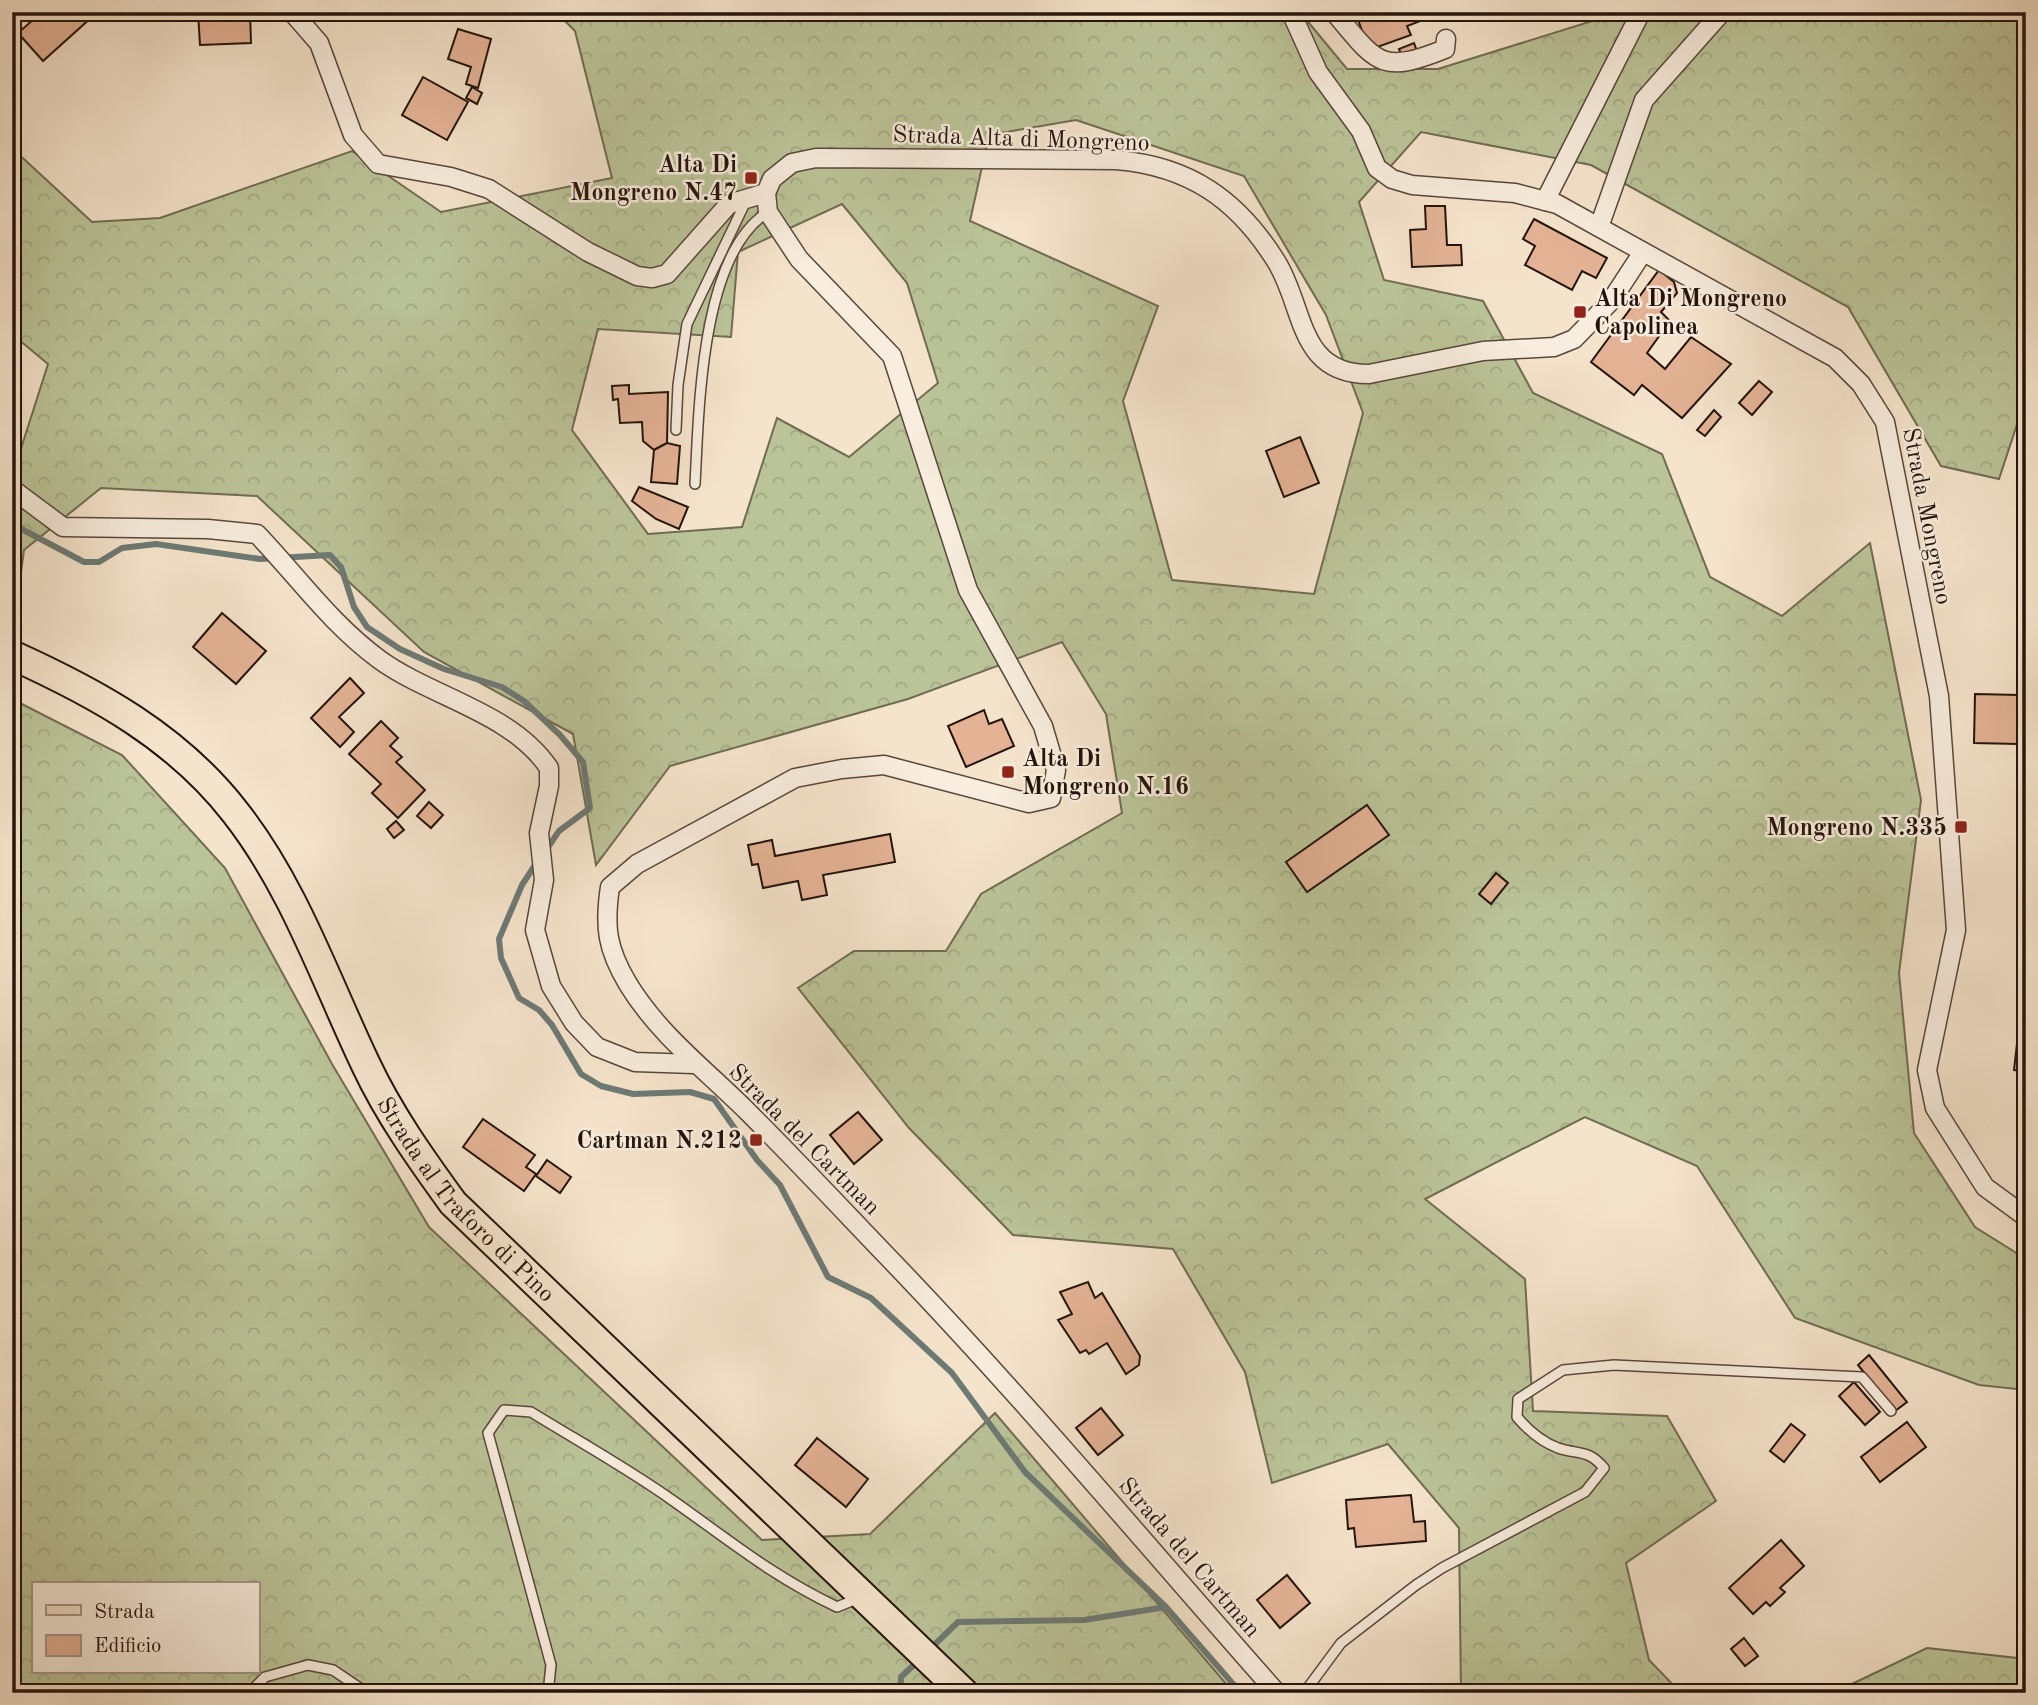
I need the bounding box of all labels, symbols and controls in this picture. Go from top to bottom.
street label: Strada Alta di Mongreno [892,124,1150,156]
place label: Alta Di Mongreno N.47 [570,154,737,206]
marker: Alta Di Mongreno N.47 [743,170,759,186]
place label: Alta Di Mongreno Capolinea [1594,288,1787,340]
marker: Alta Di Mongreno Capolinea [1572,304,1588,320]
street label: Strada Mongreno [1897,426,1955,607]
place label: Alta Di Mongreno N.16 [1022,748,1189,800]
marker: Alta Di Mongreno N.16 [1000,764,1016,780]
place label: Mongreno N.335 [1766,816,1947,841]
marker: Mongreno N.335 [1953,819,1969,835]
street label: Strada del Cartman [723,1060,884,1221]
street label: Strada al Traforo di Pino [371,1094,558,1307]
place label: Cartman N.212 [577,1130,742,1154]
marker: Cartman N.212 [748,1132,764,1148]
street label: Strada del Cartman [1113,1474,1264,1643]
legend [32,1582,259,1674]
text: Strada [94,1602,155,1623]
text: Edificio [94,1636,162,1657]

